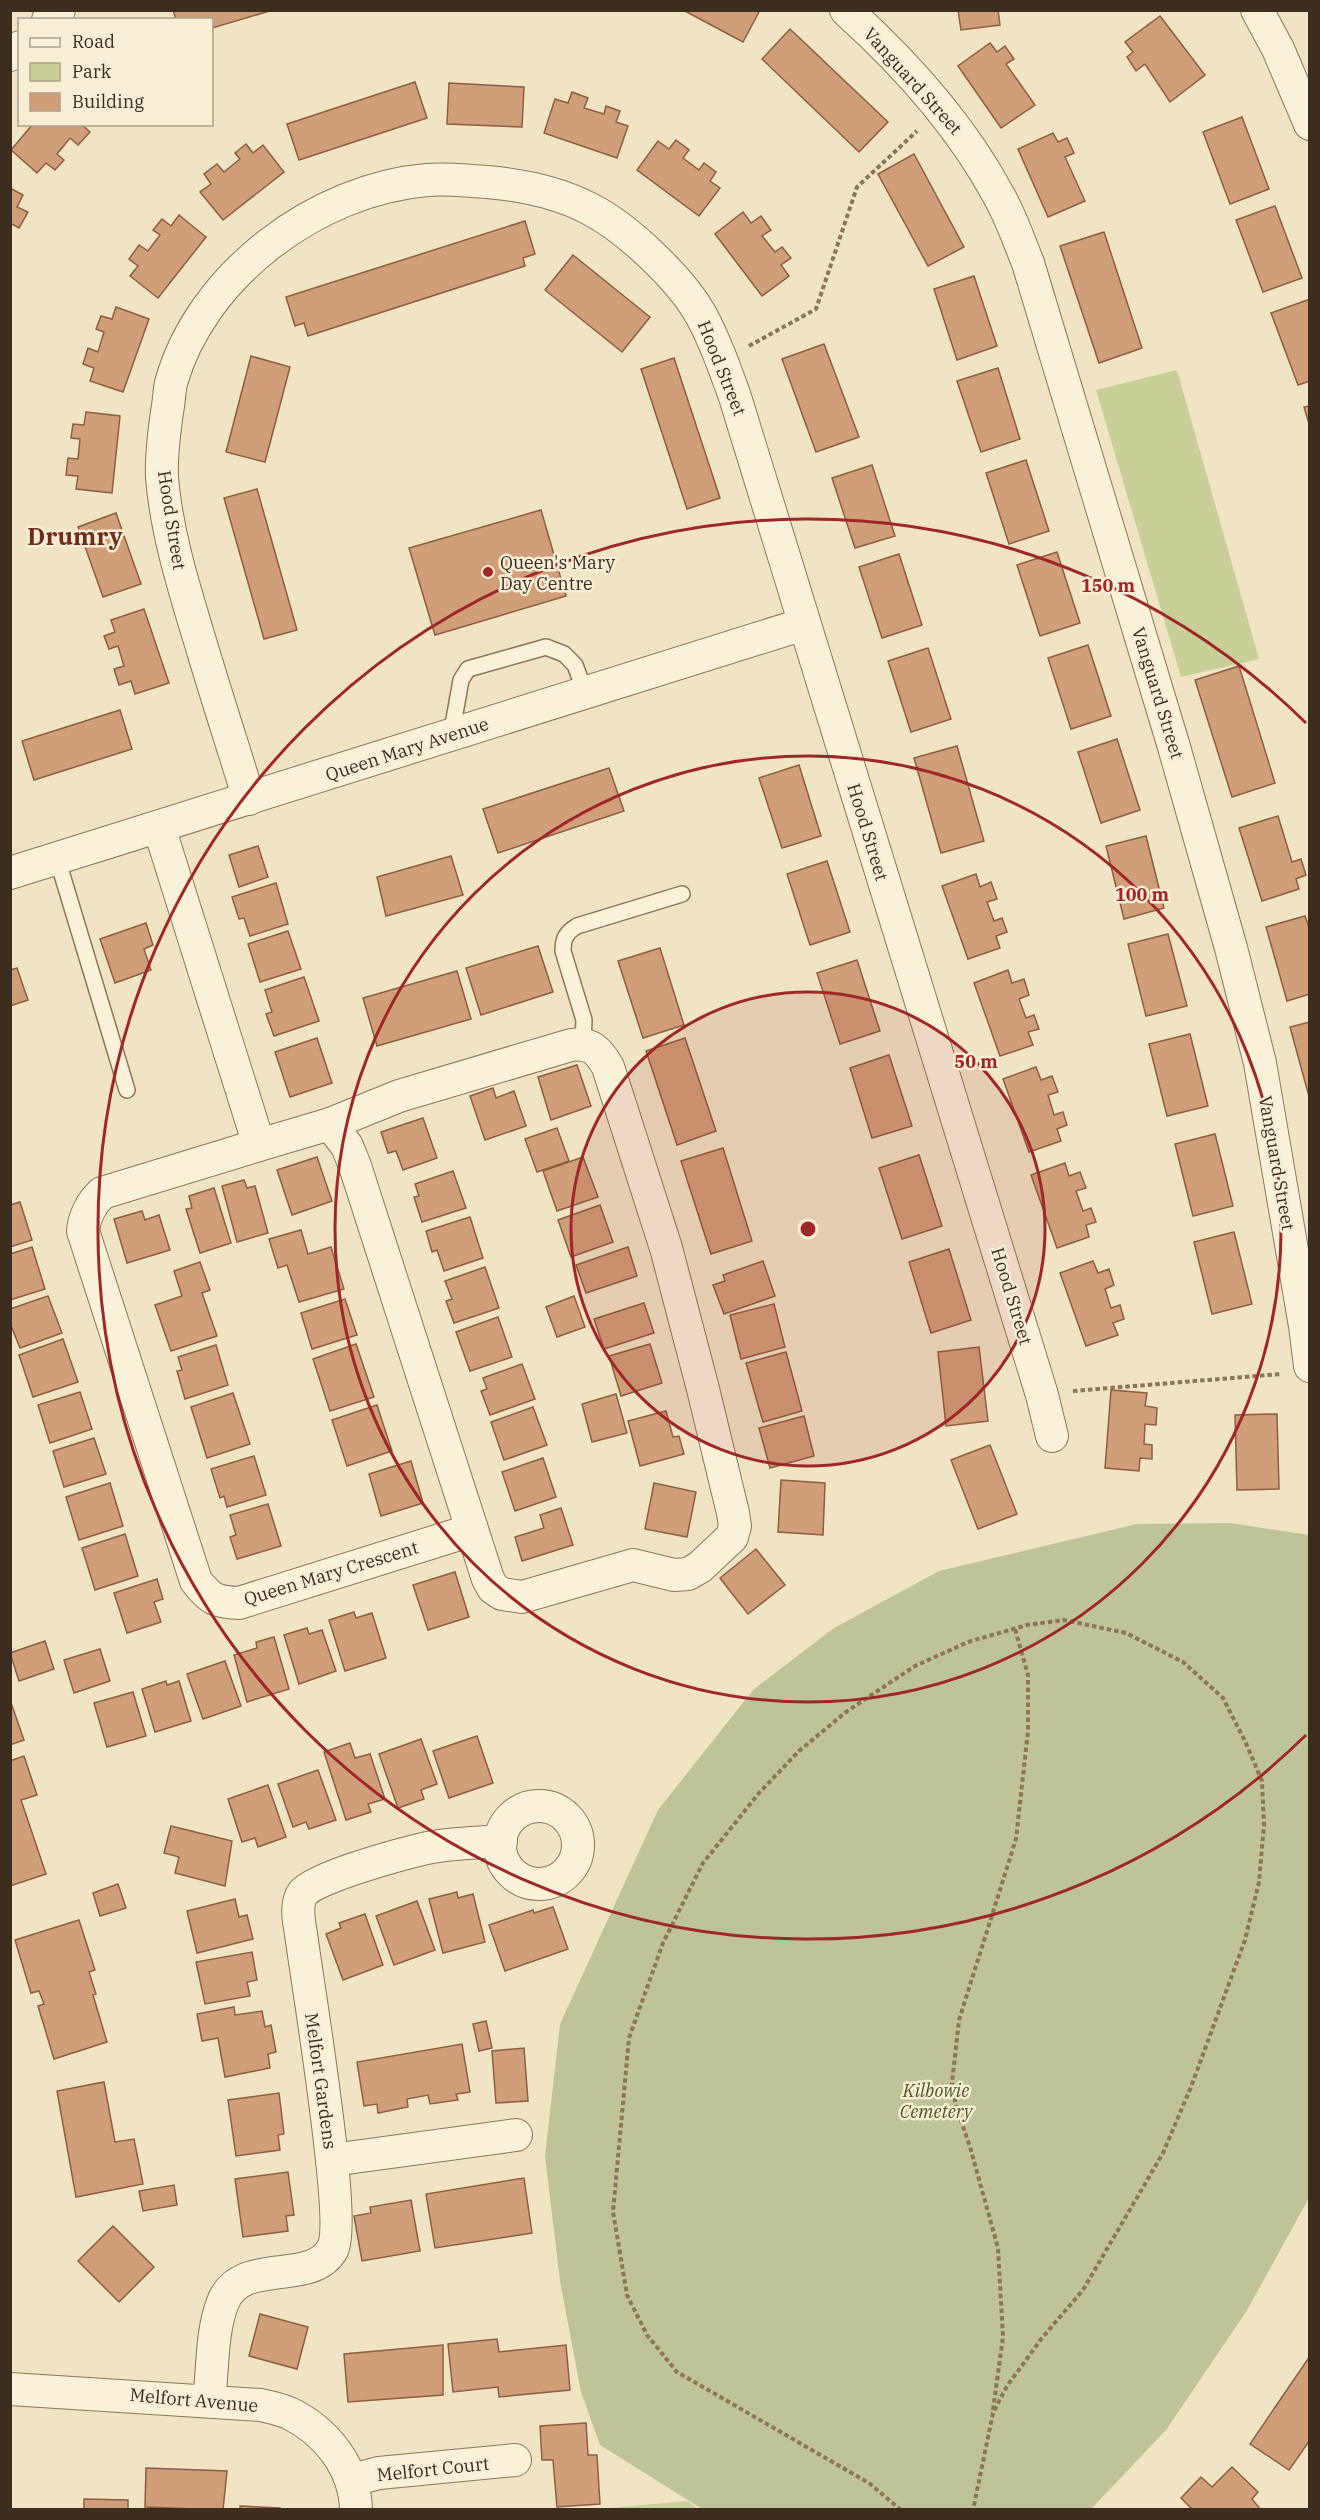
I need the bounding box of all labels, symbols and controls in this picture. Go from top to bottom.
legend [18,18,213,126]
street label: Vanguard Street [859,23,967,139]
text: Road [72,30,115,53]
text: Park [72,60,112,83]
text: Building [72,90,144,113]
street label: Hood Street [693,317,751,419]
street label: Hood Street [153,469,191,571]
district label: Drumry [27,520,123,552]
place label: Queen's Mary Day Centre [500,551,615,595]
marker: Queen's Mary Day Centre [481,565,495,579]
text: 150 m [1081,574,1136,597]
street label: Vanguard Street [1127,624,1189,762]
street label: Queen Mary Avenue [323,712,491,786]
street label: Hood Street [842,781,894,883]
text: 100 m [1115,883,1170,906]
text: 50 m [954,1050,998,1073]
street label: Vanguard Street [1254,1094,1300,1232]
centre of rings [798,1219,818,1239]
street label: Hood Street [986,1245,1038,1347]
street label: Queen Mary Crescent [241,1536,421,1610]
street label: Melfort Gardens [300,2011,342,2151]
park label: Kilbowie Cemetery [900,2079,974,2123]
street label: Melfort Avenue [129,2383,259,2417]
street label: Melfort Court [376,2452,490,2486]

